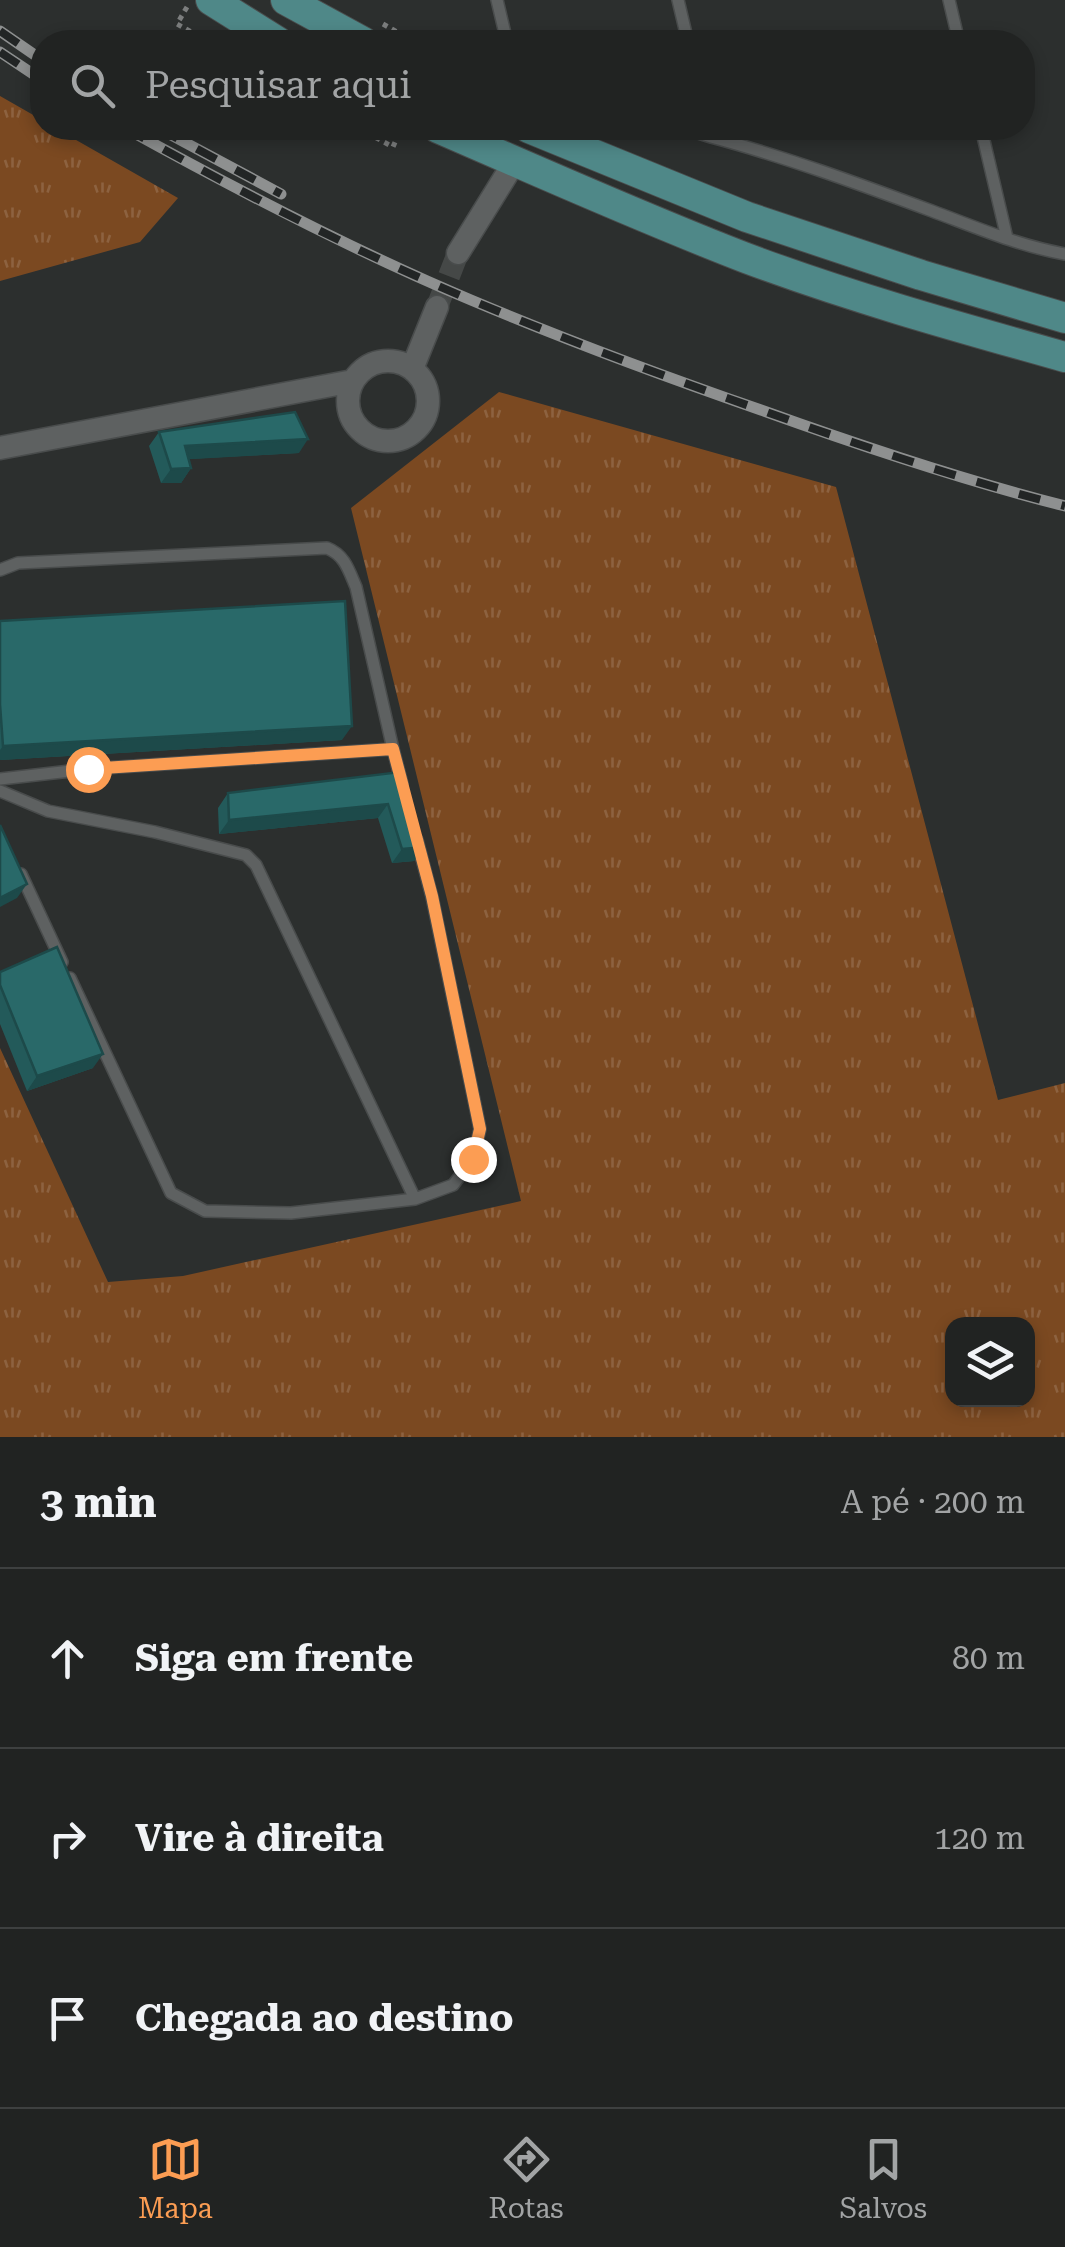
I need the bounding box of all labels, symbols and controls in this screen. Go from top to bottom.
search box [30,30,1035,140]
icon: search [65,58,120,113]
text: Pesquisar aqui [145,63,411,107]
route start [66,747,112,793]
route end [451,1137,497,1183]
map controls [945,1317,1035,1407]
button: layers [945,1317,1035,1407]
text: 3 min [40,1478,157,1527]
text: A pé · 200 m [841,1483,1025,1521]
icon: ahead [40,1631,95,1686]
text: Siga em frente [135,1636,413,1680]
text: 80 m [952,1639,1025,1677]
icon: right [40,1811,95,1866]
text: Vire à direita [135,1816,384,1860]
text: 120 m [934,1819,1025,1857]
icon: arrive [40,1991,95,2046]
text: Chegada ao destino [135,1996,513,2040]
tab: Mapa [138,2132,213,2225]
tab: Rotas [489,2132,564,2225]
tab: Salvos [840,2132,927,2225]

